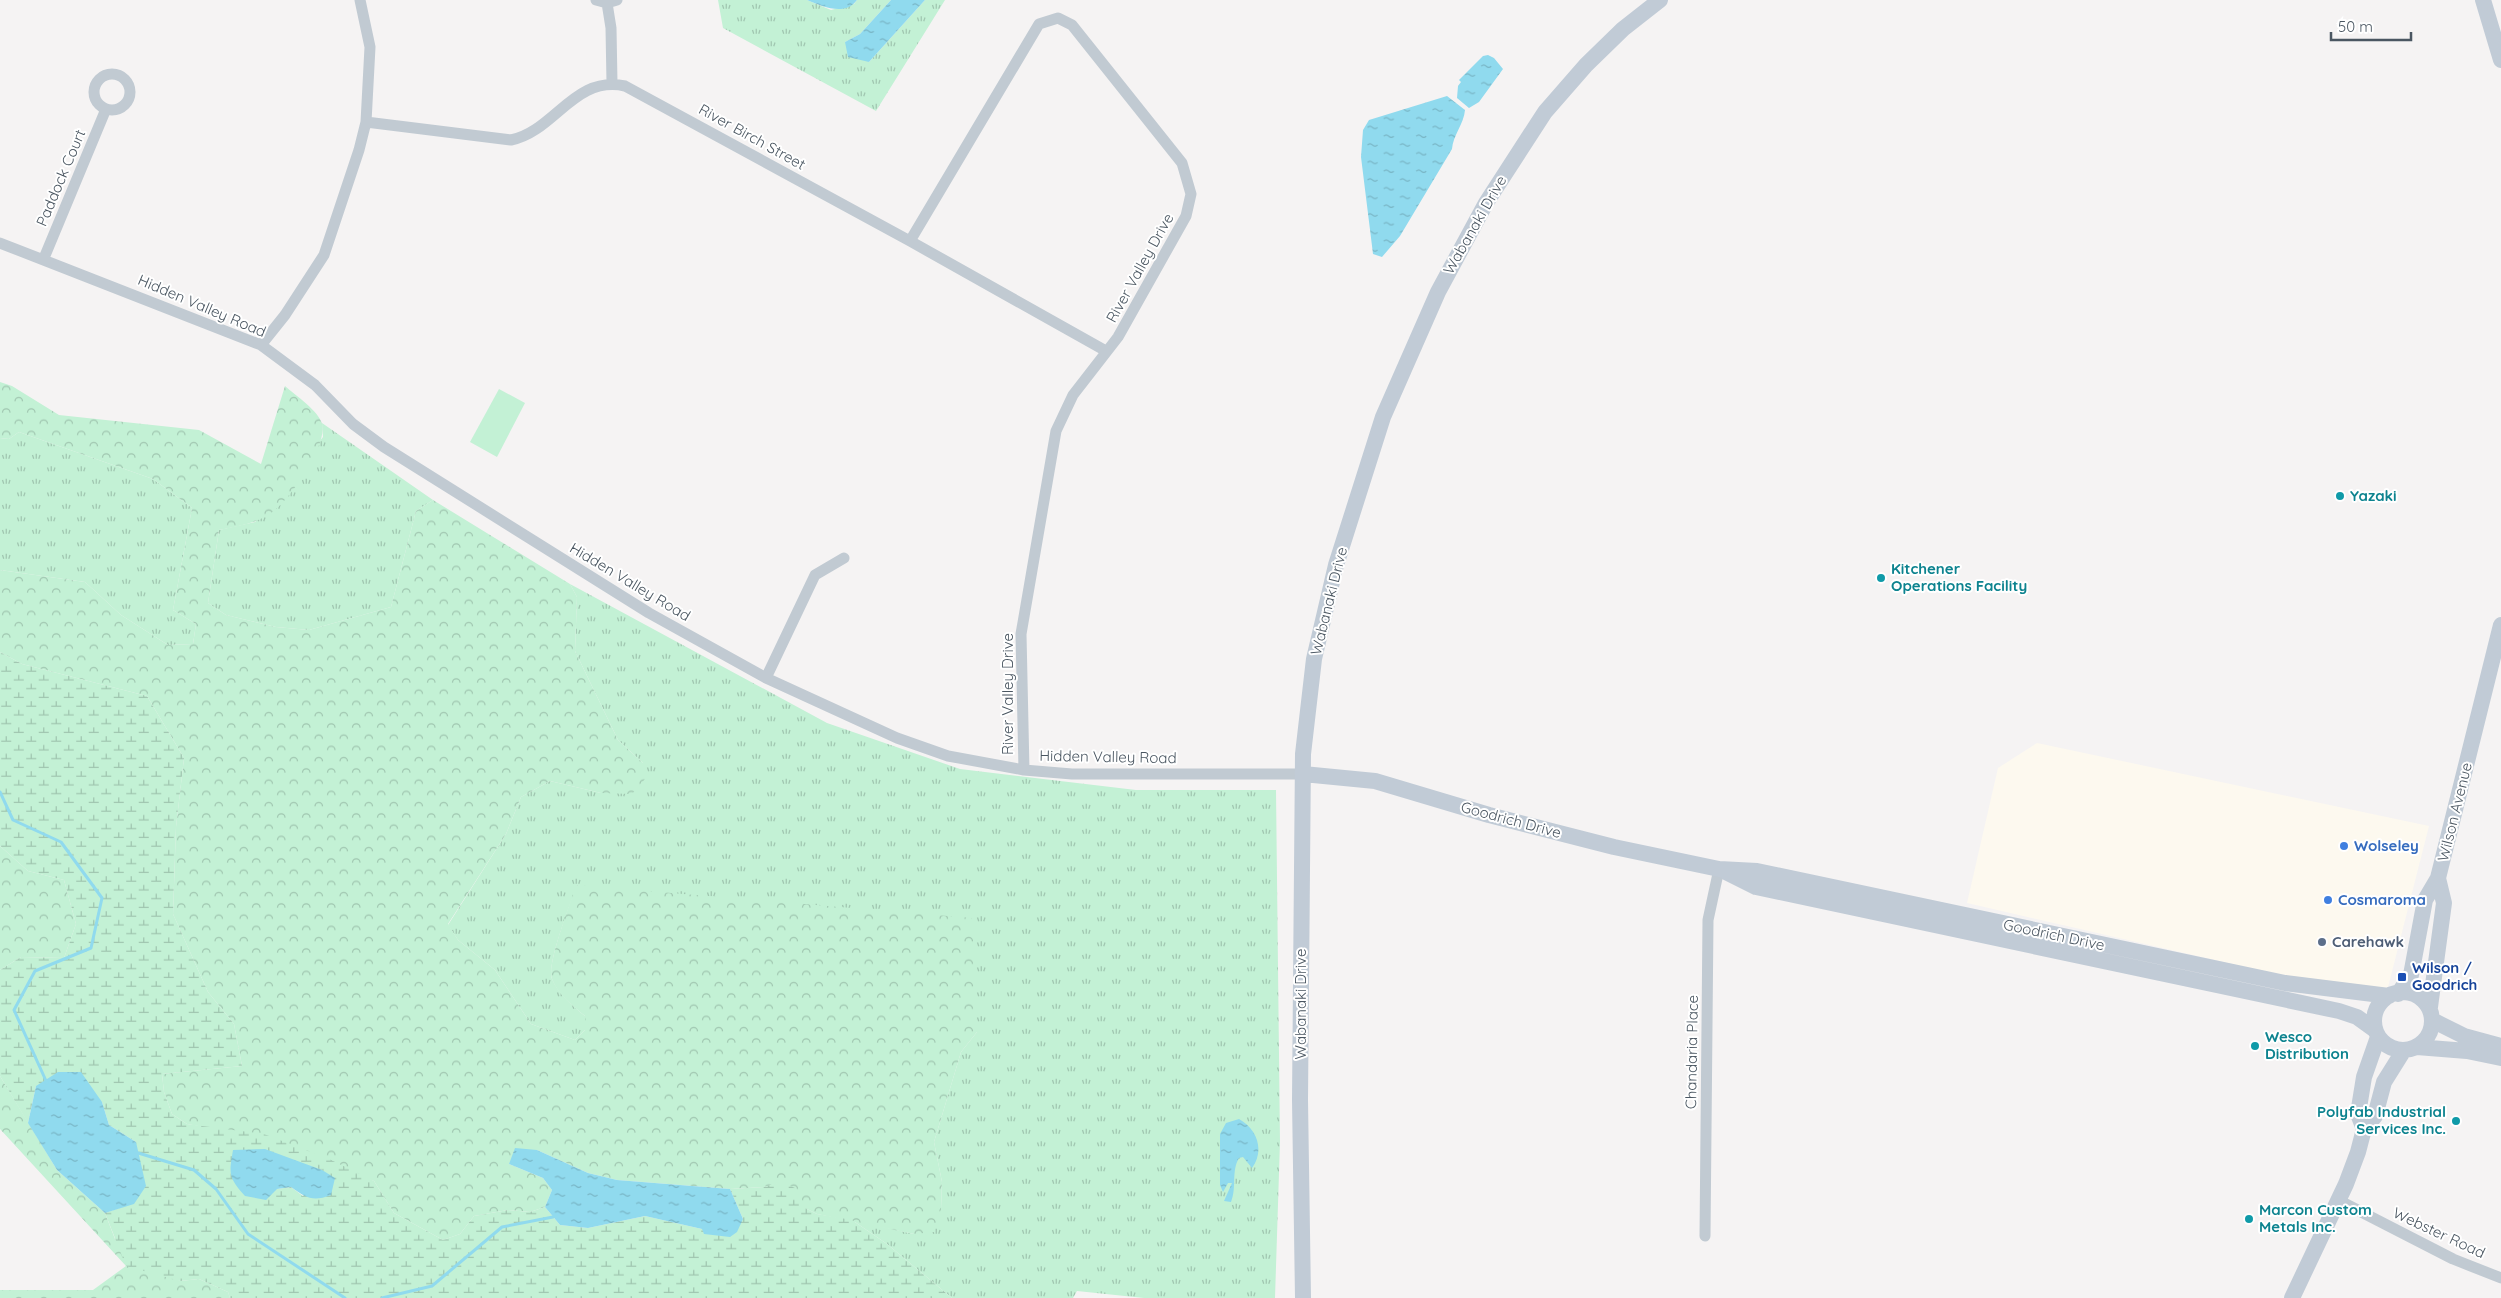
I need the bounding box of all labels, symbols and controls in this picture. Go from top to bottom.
scale bar [2331,10,2411,42]
text: 50 m [2338,17,2373,36]
street label: River Birch Street [695,99,809,174]
street label: Paddock Court [32,127,89,229]
street label: Wabanaki Drive [1439,172,1511,277]
street label: River Valley Drive [1102,210,1177,326]
street label: Hidden Valley Road [135,270,269,341]
place label: Yazaki [2350,486,2397,505]
marker: Yazaki [2334,490,2346,502]
street label: Hidden Valley Road [567,538,694,625]
street label: Wabanaki Drive [1306,545,1351,657]
place label: Kitchener Operations Facility [1891,559,2027,595]
marker: Kitchener Operations Facility [1875,572,1887,584]
street label: River Valley Drive [998,633,1017,755]
street label: Hidden Valley Road [1039,746,1177,767]
street label: Wilson Avenue [2433,760,2476,863]
street label: Goodrich Drive [1459,797,1563,842]
place label: Wolseley [2354,836,2419,855]
marker: Wolseley [2338,840,2350,852]
place label: Cosmaroma [2338,890,2426,909]
marker: Cosmaroma [2322,894,2334,906]
street label: Goodrich Drive [2002,914,2107,955]
place label: Carehawk [2332,932,2404,951]
marker: Carehawk [2316,936,2328,948]
street label: Wabanaki Drive [1291,949,1310,1059]
place label: Wilson / Goodrich [2412,958,2477,994]
marker: Wilson / Goodrich [2396,971,2408,983]
street label: Chandaria Place [1681,995,1702,1109]
place label: Wesco Distribution [2265,1027,2349,1063]
marker: Wesco Distribution [2249,1040,2261,1052]
place label: Polyfab Industrial Services Inc. [2317,1102,2446,1138]
marker: Polyfab Industrial Services Inc. [2450,1115,2462,1127]
place label: Marcon Custom Metals Inc. [2259,1200,2372,1236]
street label: Webster Road [2390,1203,2488,1262]
marker: Marcon Custom Metals Inc. [2243,1213,2255,1225]

